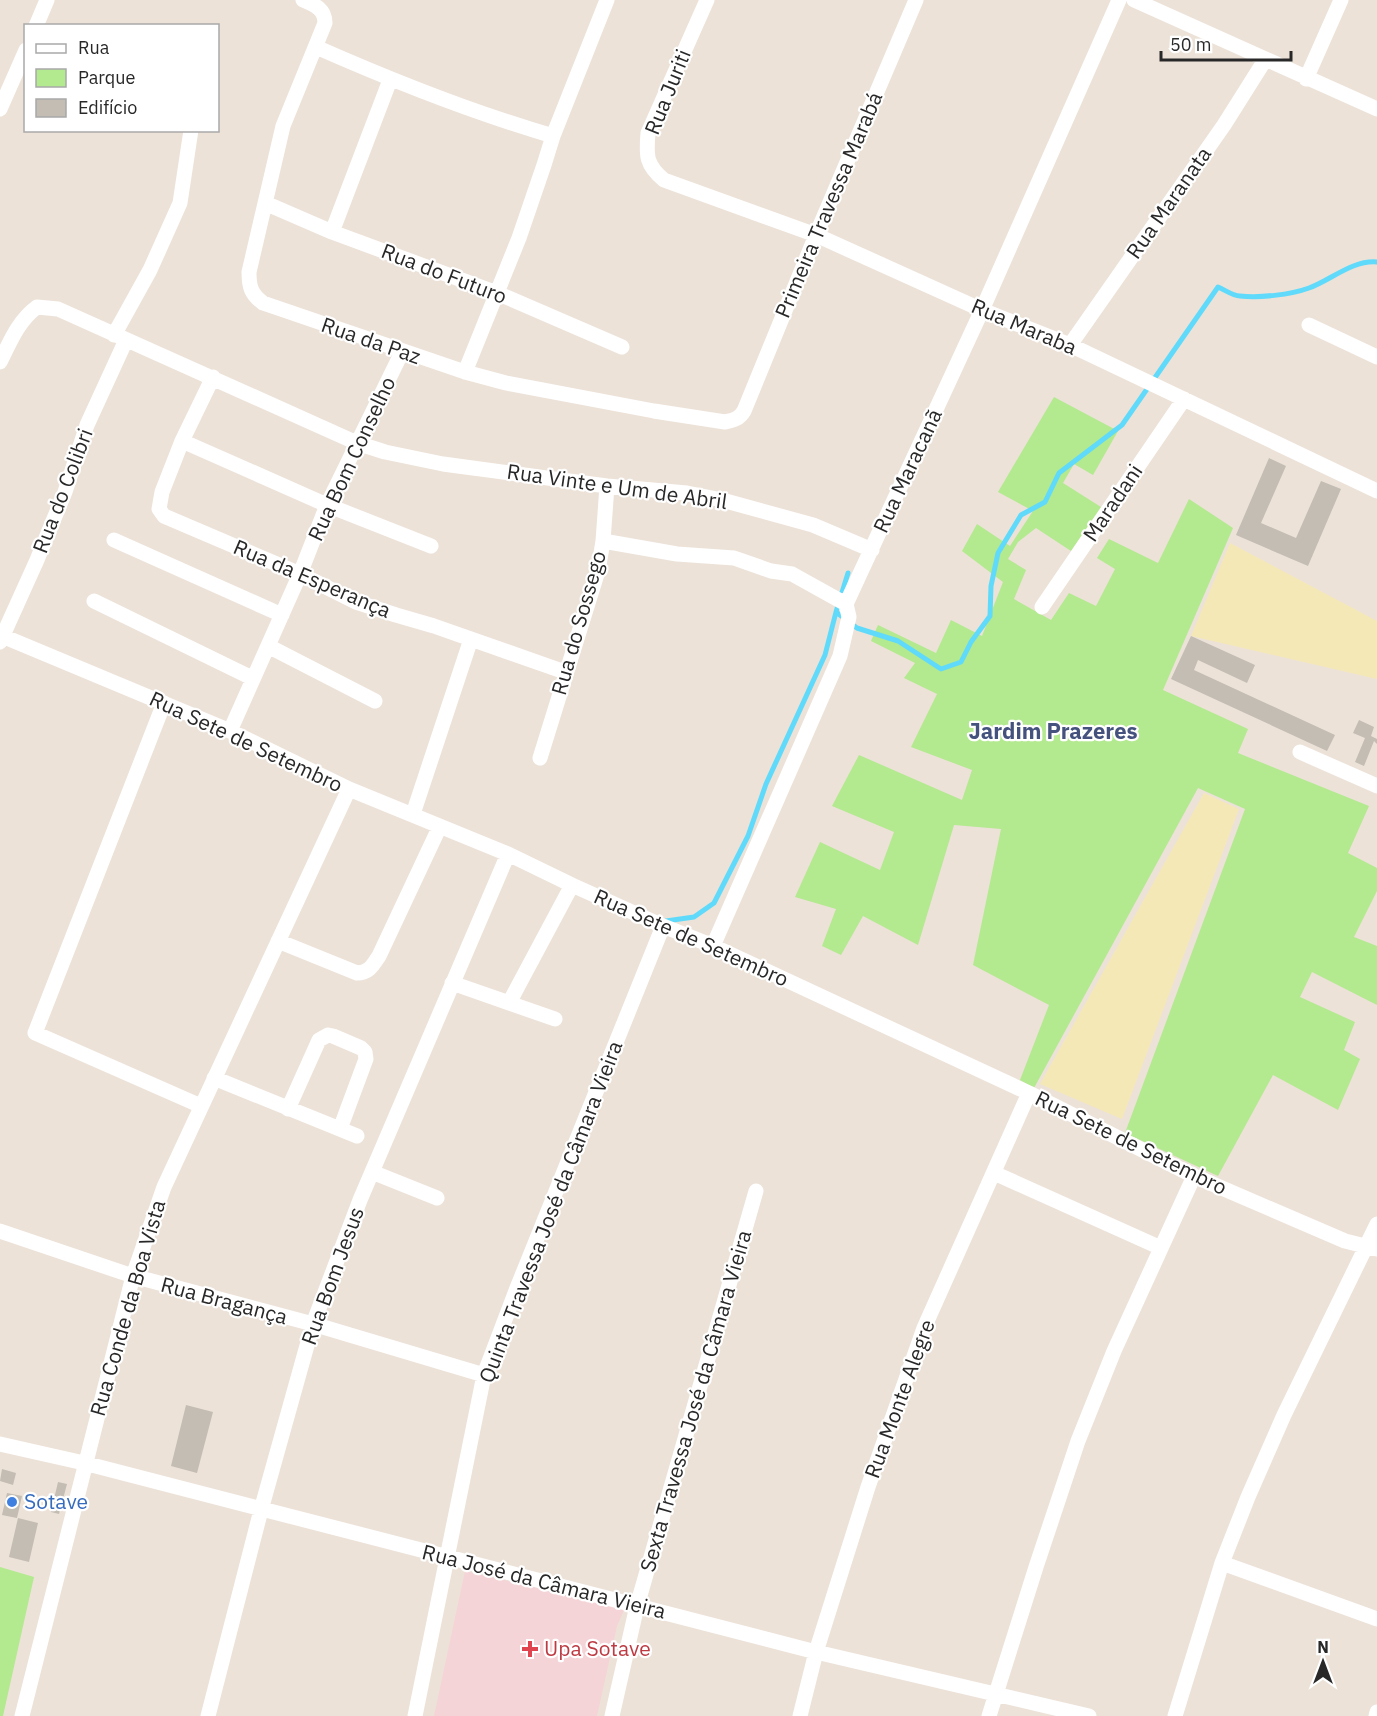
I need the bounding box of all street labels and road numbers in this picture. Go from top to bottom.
street label: Rua Juriti [637,45,697,138]
street label: Primeira Travessa Marabá [768,87,888,322]
street label: Rua Maranata [1119,141,1217,264]
street label: Rua do Futuro [378,236,511,310]
street label: Rua Maraba [967,291,1081,361]
street label: Rua da Paz [318,310,425,370]
street label: Rua Bom Conselho [301,372,401,545]
street label: Rua Maracanã [866,404,948,537]
street label: Rua do Colibri [25,424,99,557]
street label: Rua Vinte e Um de Abril [505,457,729,515]
street label: Maradani [1076,458,1148,547]
street label: Rua da Esperança [229,532,395,624]
street label: Rua do Sossego [544,547,612,698]
street label: Rua Sete de Setembro [145,684,348,798]
street label: Rua Sete de Setembro [590,882,793,993]
street label: Quinta Travessa José da Câmara Vieira [472,1037,628,1387]
street label: Rua Sete de Setembro [1031,1083,1232,1201]
street label: Rua Conde da Boa Vista [83,1196,171,1419]
street label: Rua Bom Jesus [294,1203,370,1349]
street label: Sexta Travessa José da Câmara Vieira [633,1227,757,1575]
street label: Rua Bragança [158,1270,291,1330]
street label: Rua Monte Alegre [857,1315,941,1482]
street label: Rua José da Câmara Vieira [419,1537,669,1625]

